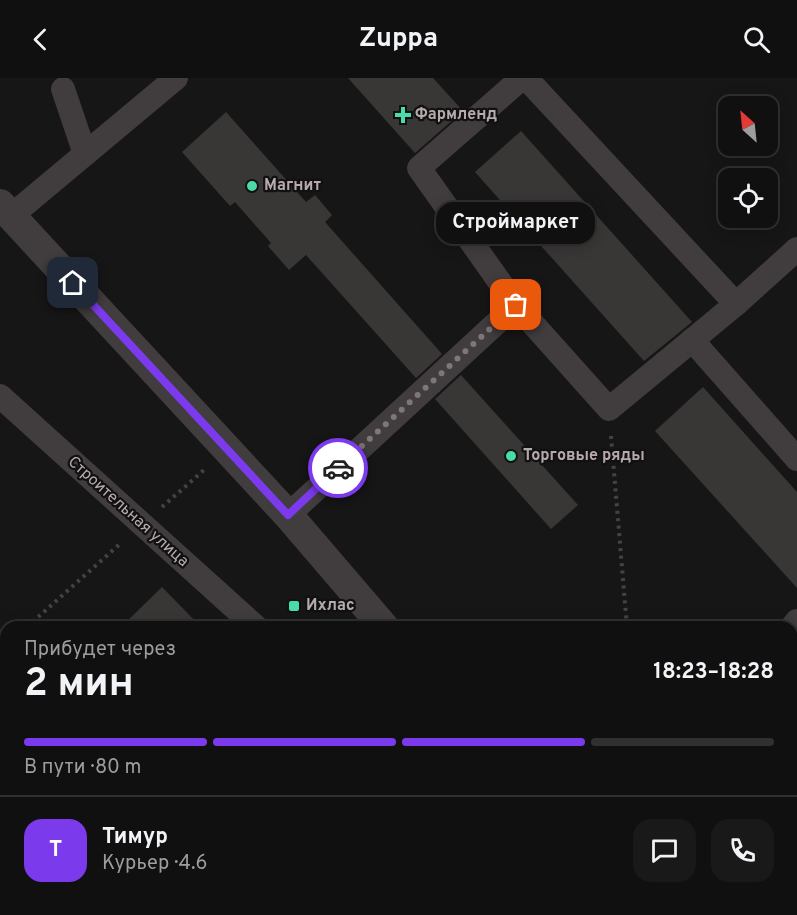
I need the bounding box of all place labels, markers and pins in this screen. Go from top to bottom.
place label: Фармленд [415,105,498,125]
marker: Фармленд [396,108,410,122]
place label: Магнит [264,176,321,196]
marker: Магнит [245,179,259,193]
callout: Строймаркет [436,203,596,245]
pin [47,257,98,308]
pin [490,279,541,330]
place label: Торговые ряды [523,446,645,466]
marker: Торговые ряды [504,449,518,463]
place label: Ихлас [306,596,355,616]
marker: Ихлас [287,599,301,613]

